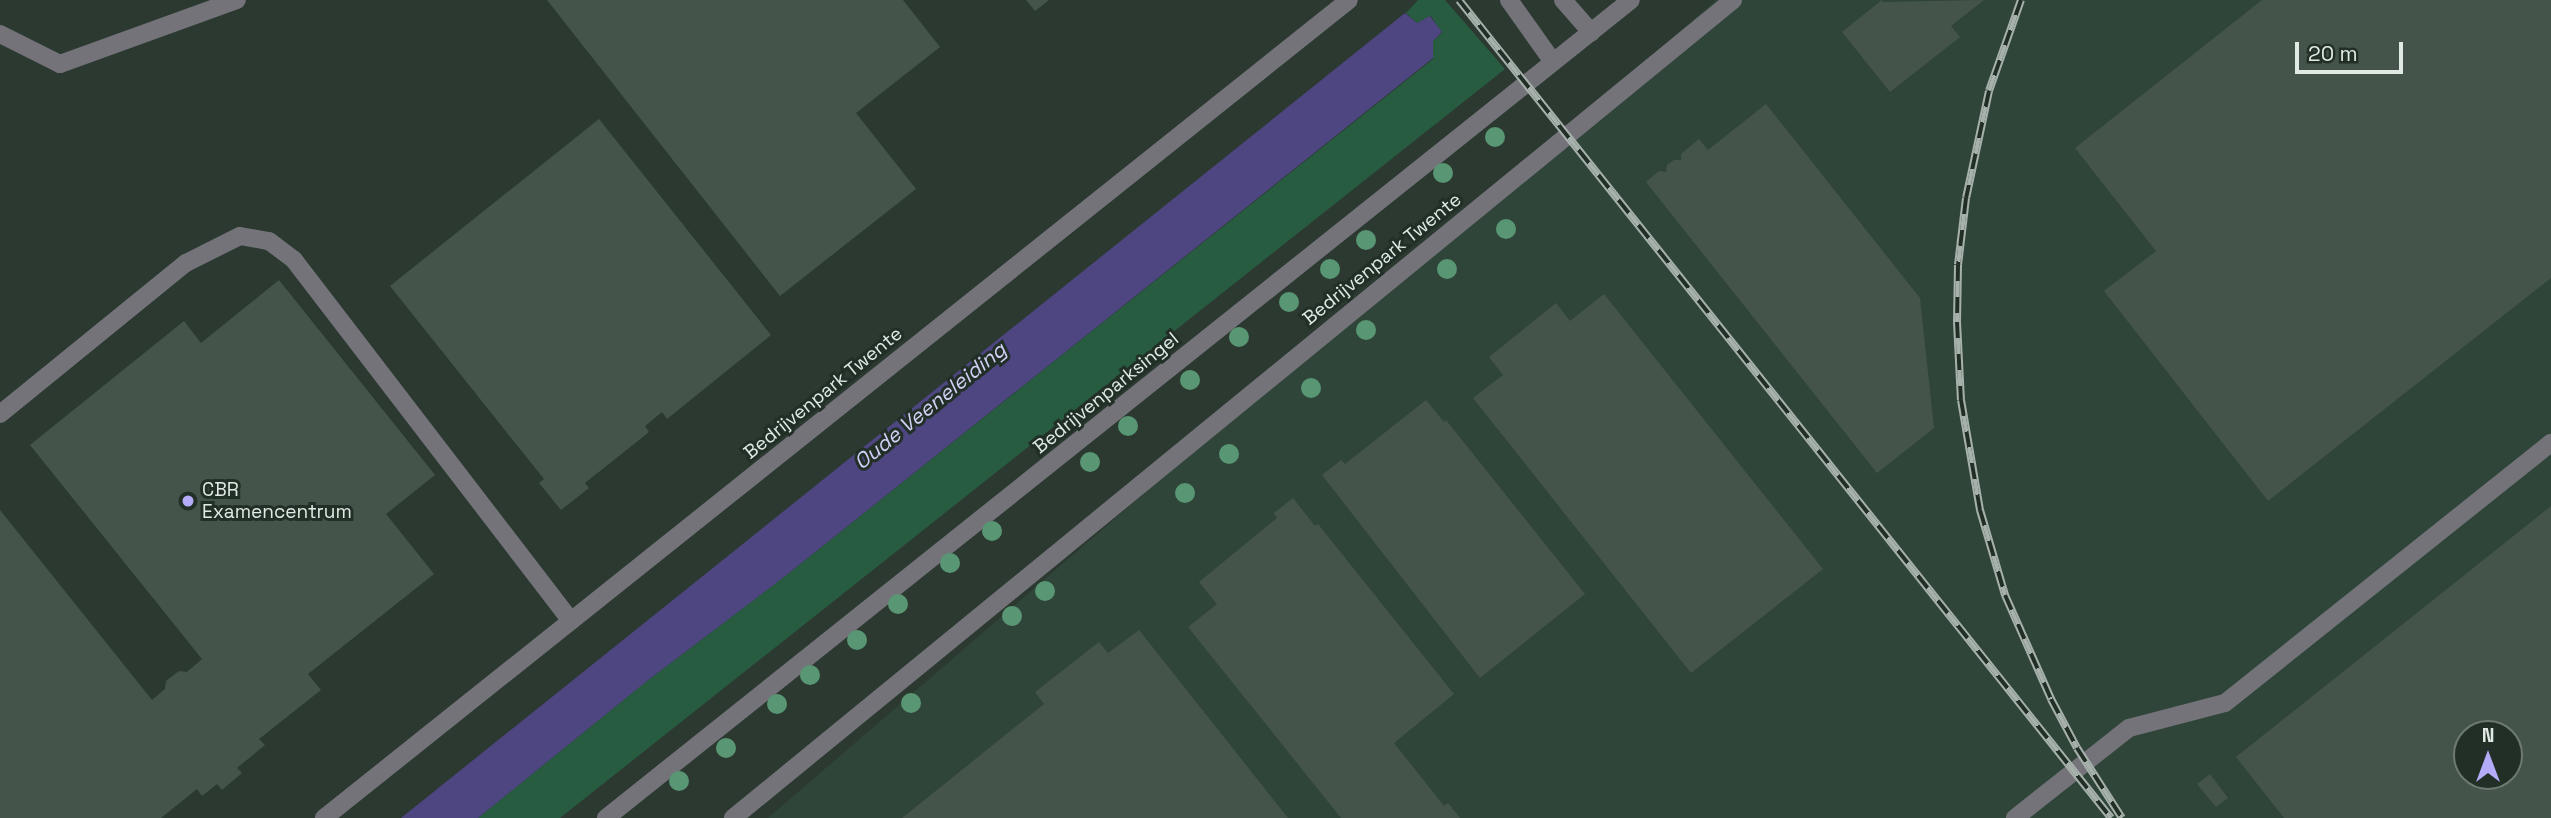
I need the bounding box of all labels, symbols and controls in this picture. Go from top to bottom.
scale bar [2299,28,2408,72]
text: 20 m [2308,40,2358,67]
street label: Bedrijvenpark Twente [1298,188,1466,330]
street label: Bedrijvenpark Twente [739,322,907,464]
street label: Bedrijvenparksingel [1029,327,1183,459]
water label: Oude Veeneleiding [849,337,1011,475]
place label: CBR Examencentrum [202,479,352,523]
marker: CBR Examencentrum [180,493,196,509]
north arrow [2453,720,2523,790]
text: N [2482,723,2494,748]

